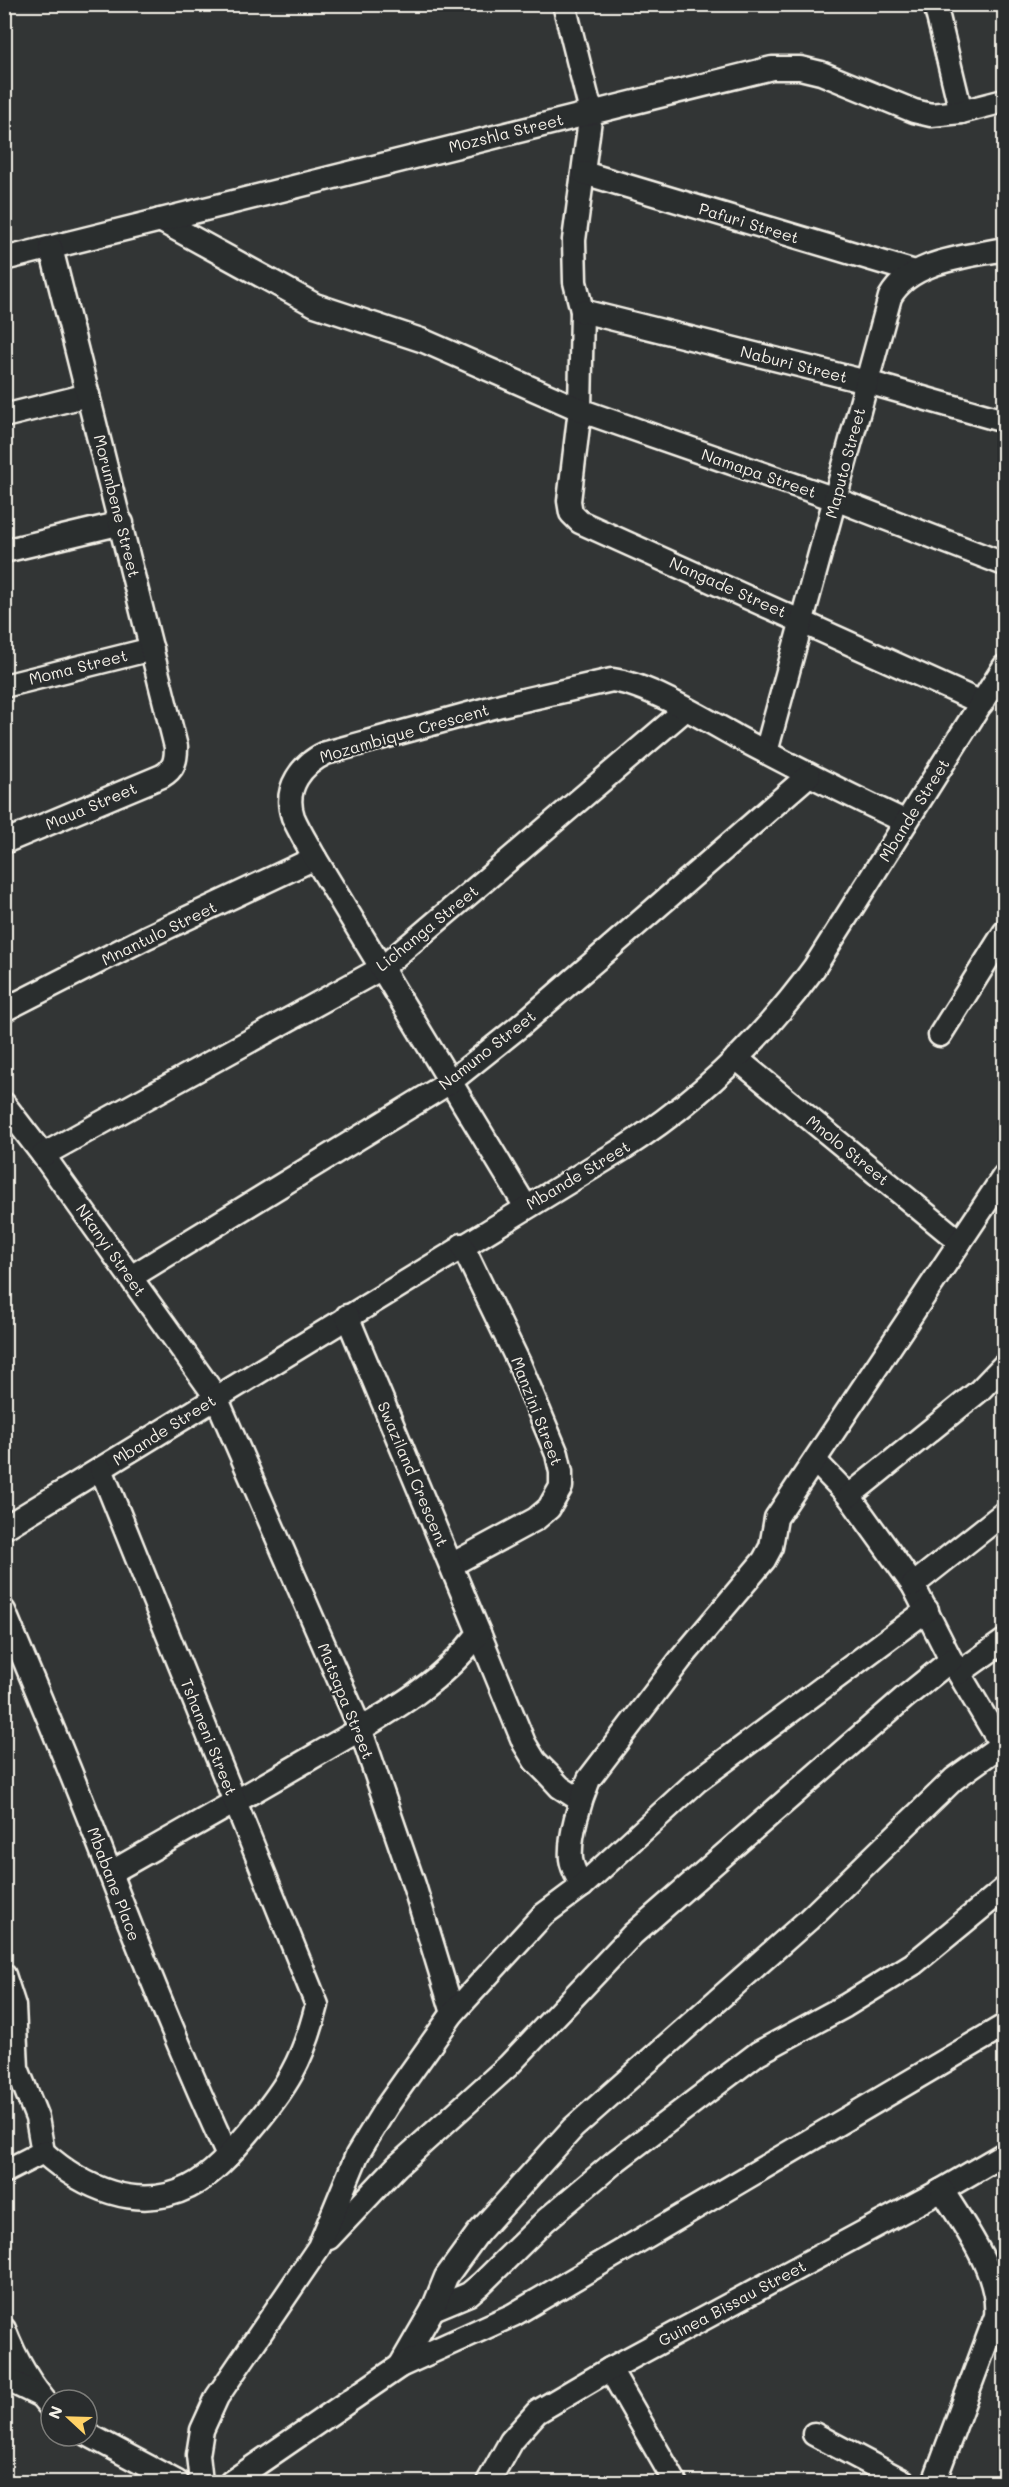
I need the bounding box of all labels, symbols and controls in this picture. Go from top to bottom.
street label: Mozshla Street [446,108,566,157]
street label: Pafuri Street [696,197,802,248]
street label: Naburi Street [738,340,850,387]
street label: Maputo Street [820,405,869,521]
street label: Morumbene Street [90,432,145,580]
street label: Namapa Street [699,443,819,502]
street label: Nangade Street [666,551,790,622]
street label: Moma Street [26,644,129,689]
street label: Mozambique Crescent [317,698,491,767]
street label: Mbande Street [873,754,954,865]
street label: Maua Street [42,777,140,834]
street label: Lichanga Street [371,880,482,975]
street label: Mnantulo Street [98,896,220,970]
street label: Namuno Street [434,1005,540,1094]
street label: Mnolo Street [803,1110,894,1189]
street label: Mbande Street [522,1135,634,1214]
street label: Nkanyi Street [72,1199,151,1300]
street label: Manzini Street [507,1353,568,1468]
street label: Mbande Street [108,1389,219,1470]
street label: Swaziland Crescent [373,1398,454,1550]
street label: Matsapa Street [314,1640,379,1762]
street label: Tshaneni Street [176,1675,242,1798]
street label: Mbabane Place [83,1824,146,1944]
street label: Guinea Bissau Street [654,2255,809,2350]
north arrow [39,2388,99,2448]
text: N [43,2403,67,2422]

